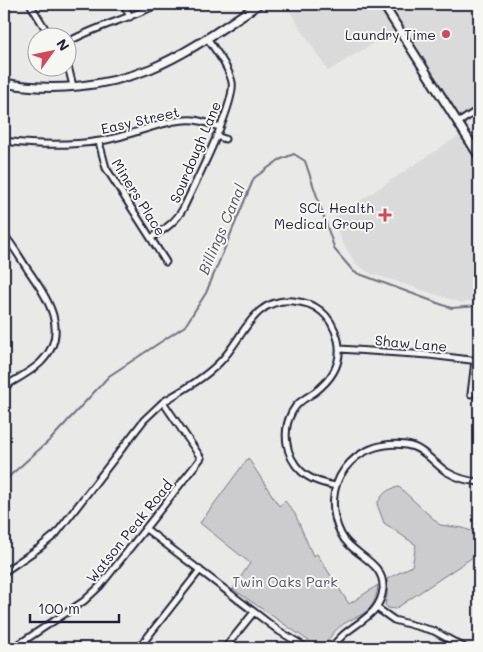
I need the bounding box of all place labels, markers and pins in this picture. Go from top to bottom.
place label: Laundry Time [345,25,436,44]
marker: Laundry Time [440,28,452,40]
place label: SCL Health Medical Group [274,198,374,233]
marker: SCL Health Medical Group [378,208,392,222]

